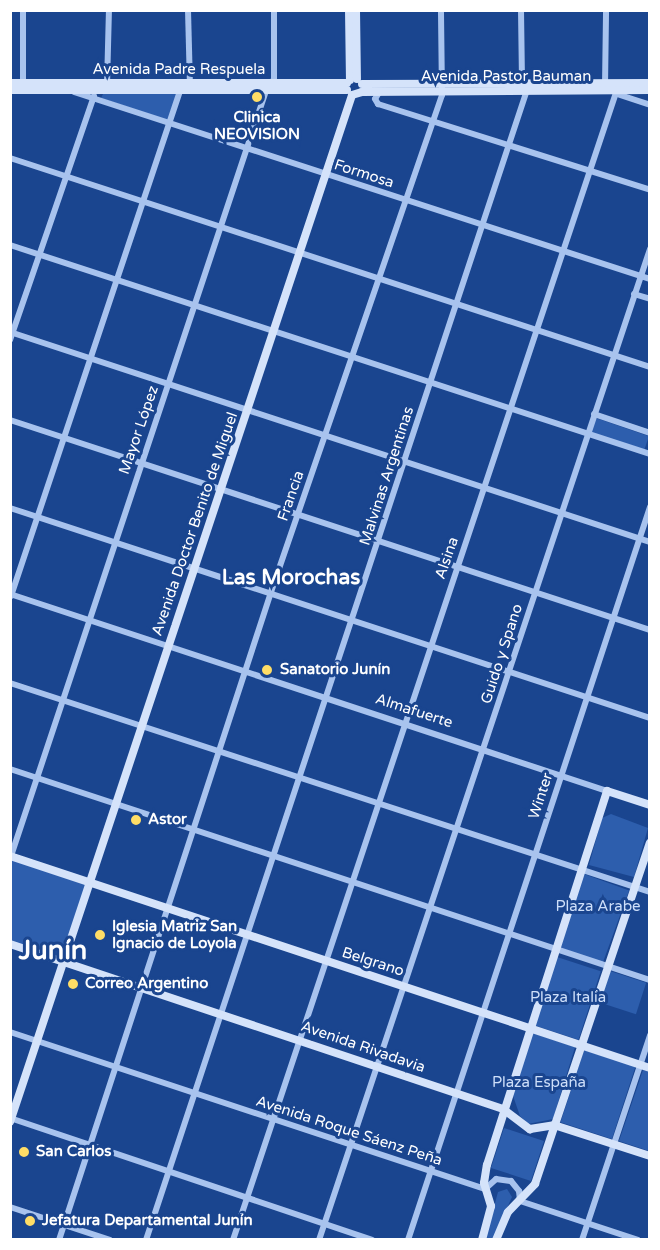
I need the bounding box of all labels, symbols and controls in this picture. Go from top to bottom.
street label: Avenida Padre Respuela [93,61,265,79]
street label: Avenida Pastor Bauman [421,68,591,86]
marker: Clinica NEOVISION [248,88,266,106]
place label: Clinica NEOVISION [214,108,300,143]
street label: Formosa [332,156,396,192]
street label: Mayor López [115,383,163,477]
street label: Malvinas Argentinas [356,404,418,548]
street label: Avenida Doctor Benito de Miguel [148,410,242,638]
street label: Francia [274,468,308,524]
street label: Alsina [431,535,463,581]
district label: Las Morochas [222,565,360,591]
street label: Guido y Spano [477,602,527,706]
marker: Sanatorio Junín [258,661,276,679]
place label: Sanatorio Junín [280,661,390,679]
street label: Almafuerte [373,690,455,732]
street label: Winter [525,771,557,821]
place label: Astor [148,811,187,829]
marker: Astor [129,813,143,827]
park label: Plaza Arabe [555,898,641,916]
place label: Iglesia Matriz San Ignacio de Loyola [112,917,237,952]
marker: Iglesia Matriz San Ignacio de Loyola [93,928,107,942]
district label: Junín [19,935,87,967]
street label: Belgrano [340,943,406,981]
place label: Correo Argentino [85,975,208,993]
marker: Correo Argentino [66,977,80,991]
park label: Plaza Italia [530,989,606,1007]
street label: Avenida Rivadavia [299,1017,427,1077]
park label: Plaza España [492,1074,586,1092]
street label: Avenida Roque Sáenz Peña [253,1092,445,1170]
place label: San Carlos [36,1143,111,1161]
marker: San Carlos [17,1145,31,1159]
place label: Jefatura Departamental Junín [42,1212,253,1230]
marker: Jefatura Departamental Junín [23,1214,37,1228]

